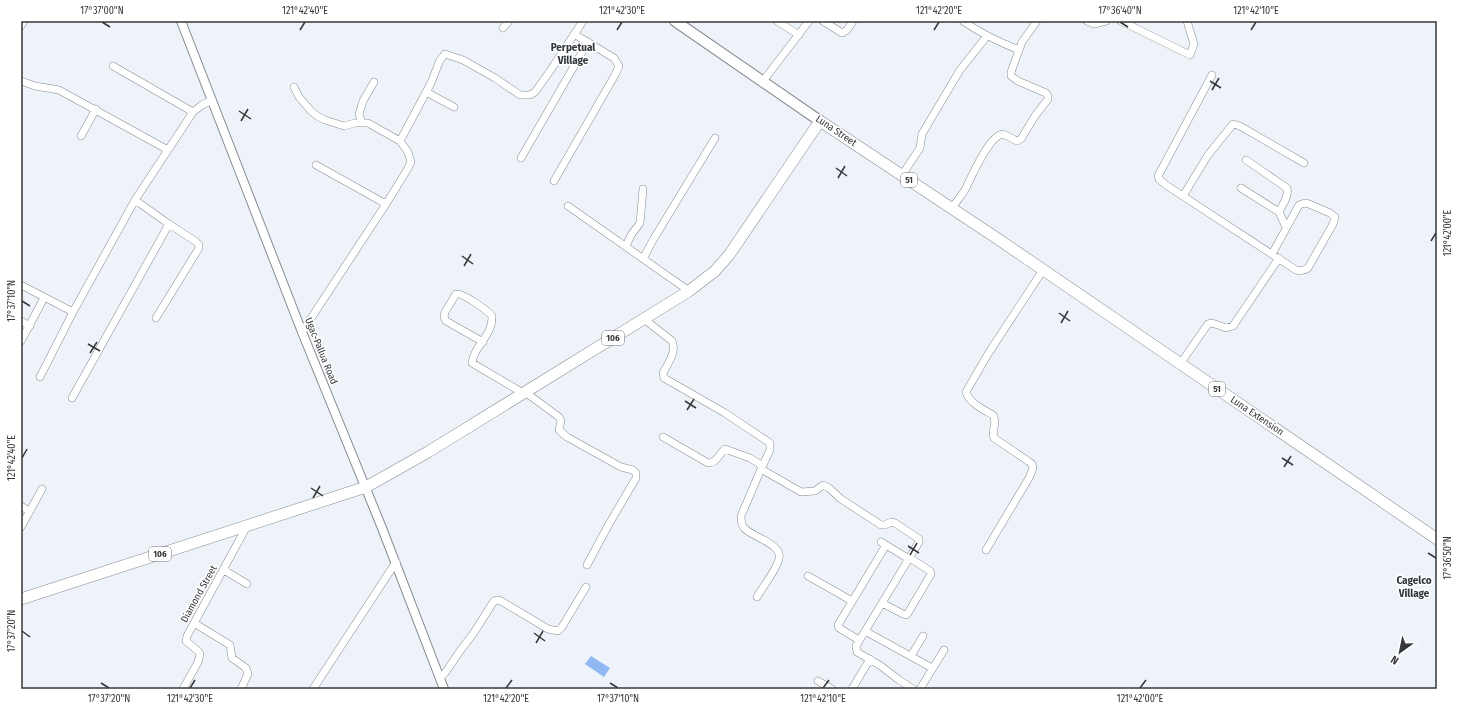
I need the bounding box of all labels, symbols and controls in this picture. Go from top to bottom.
text: 17°37'00"N [80,5,124,17]
text: 121°42'40"E [282,5,328,17]
text: 121°42'30"E [599,5,645,17]
text: 121°42'20"E [916,5,962,17]
text: 17°36'40"N [1098,5,1142,17]
text: 121°42'10"E [1233,5,1279,17]
district label: Perpetual Village [551,41,596,67]
street label: Luna Street [813,113,859,149]
road number: 51 [901,173,917,187]
text: 121°42'00"E [1442,209,1454,256]
text: 17°37'10"N [6,280,18,322]
street label: Ugac-Pallua Road [302,316,340,386]
road number: 106 [602,331,624,345]
road number: 51 [1209,382,1225,396]
street label: Luna Extension [1228,394,1286,438]
text: 121°42'40"E [6,435,18,481]
text: 17°36'50"N [1442,536,1454,580]
road number: 106 [149,547,171,561]
street label: Diamond Street [178,563,220,625]
district label: Cagelco Village [1396,574,1432,600]
text: 17°37'20"N [6,610,18,652]
north arrow [1380,632,1420,672]
text: N [1389,653,1401,667]
text: 17°37'20"N [88,693,130,705]
text: 121°42'30"E [167,693,213,705]
text: 121°42'20"E [483,693,529,705]
text: 17°37'10"N [597,693,639,705]
text: 121°42'10"E [800,693,846,705]
text: 121°42'00"E [1117,693,1164,705]

